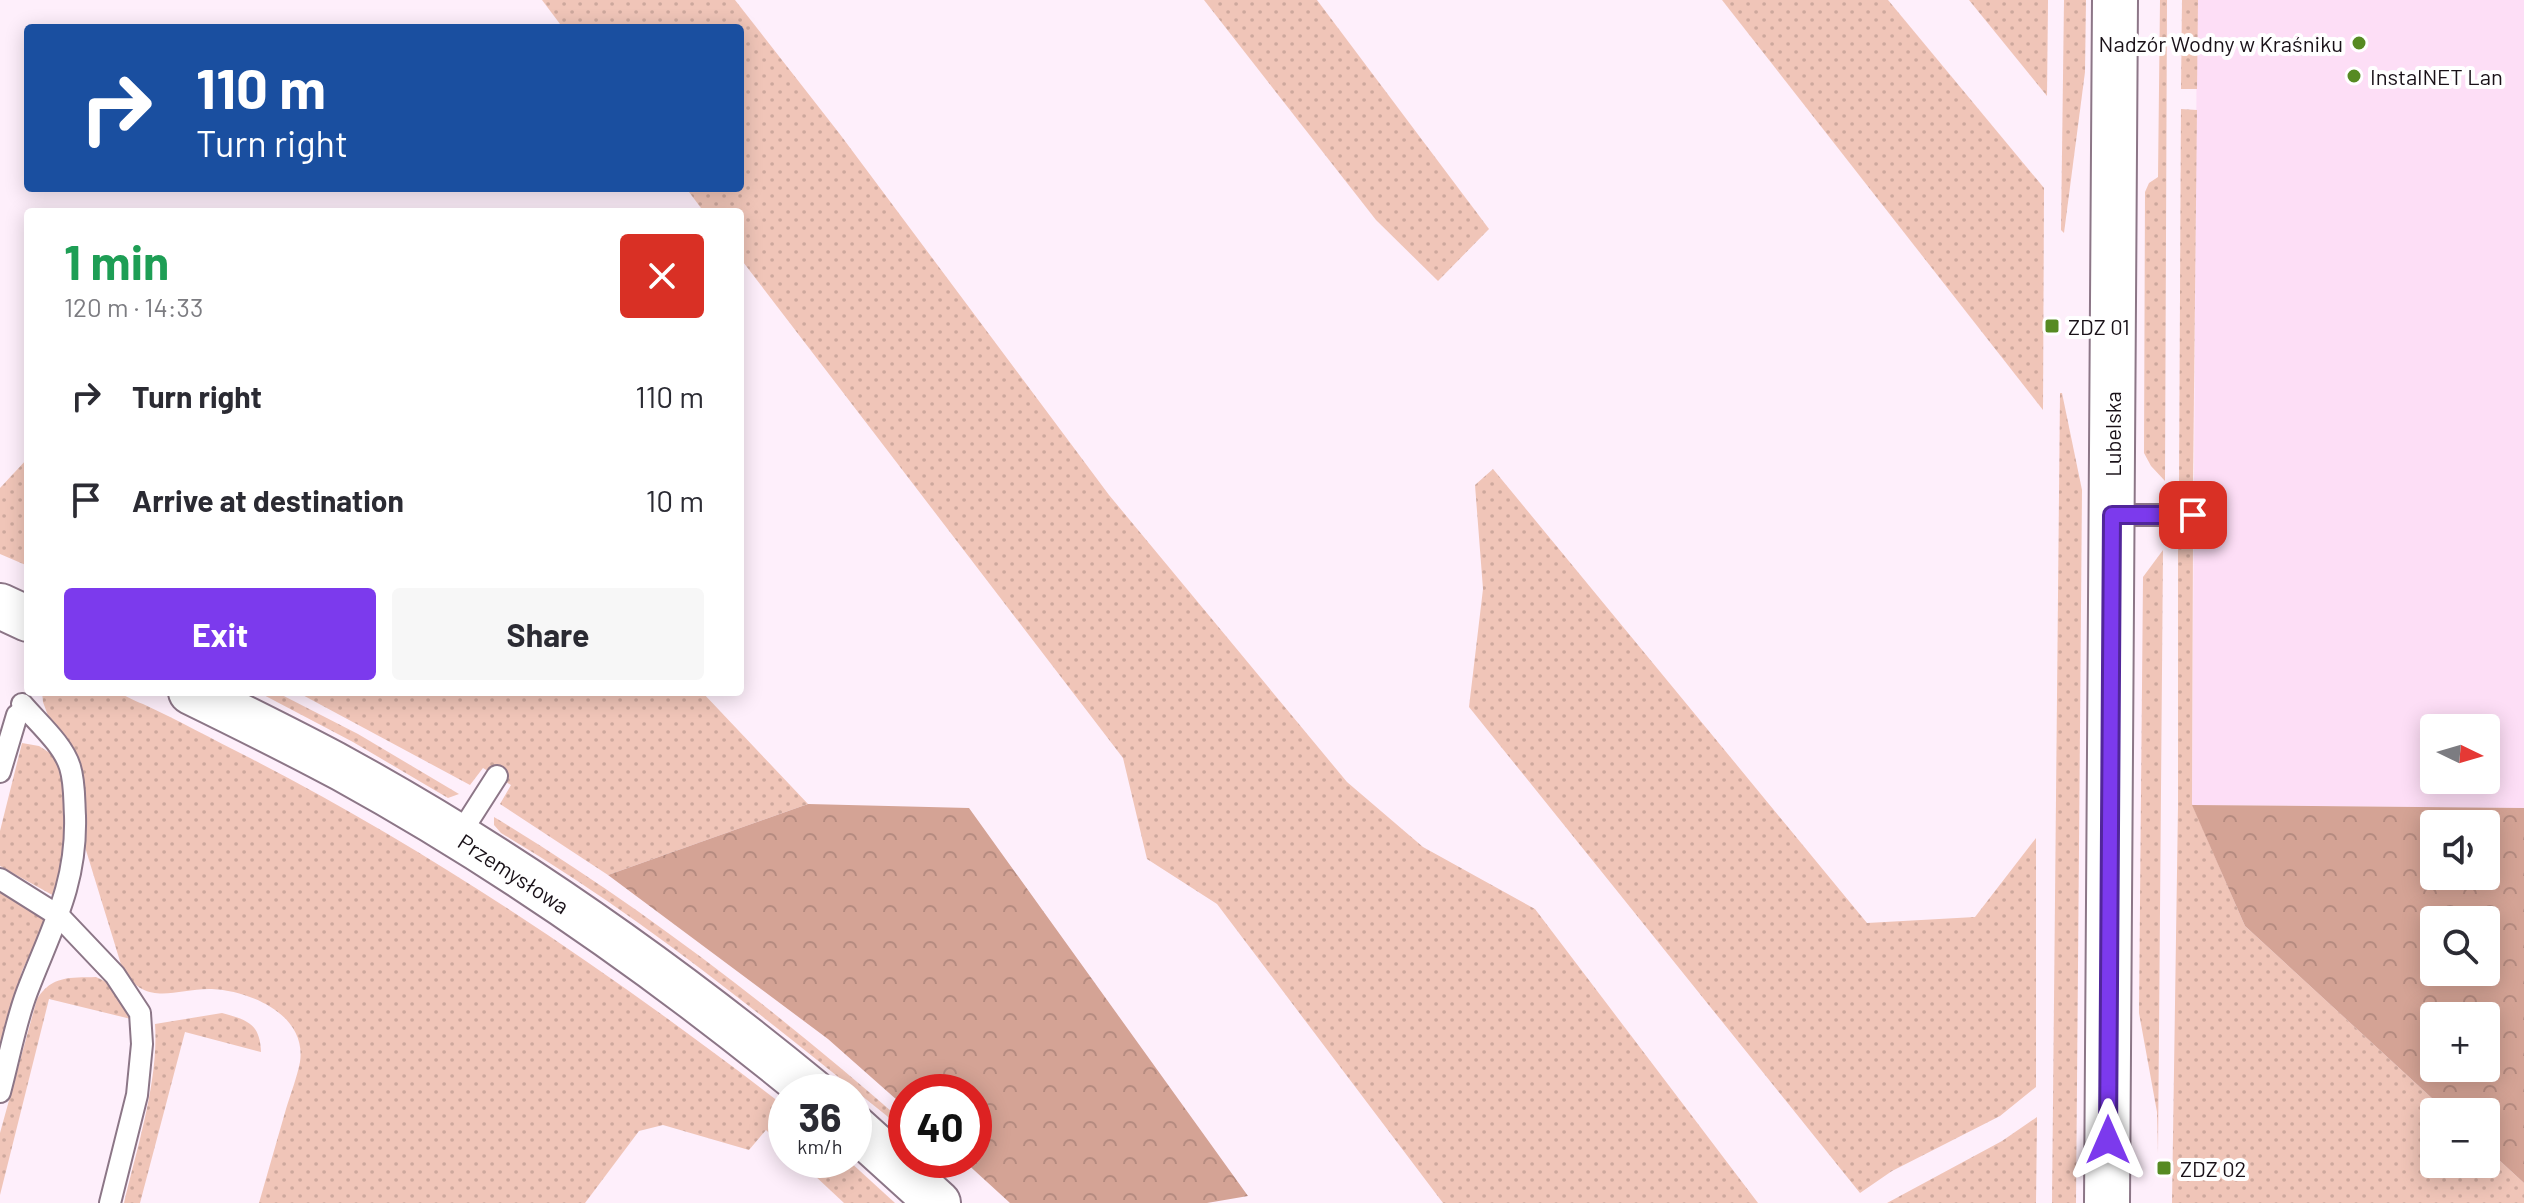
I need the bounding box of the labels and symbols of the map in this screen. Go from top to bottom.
place label: Nadzór Wodny w Kraśniku [2099,30,2343,56]
marker: Nadzór Wodny w Kraśniku [2350,34,2368,52]
place label: InstalNET Lan [2370,63,2503,89]
marker: InstalNET Lan [2345,67,2363,85]
place label: ZDZ 01 [2068,313,2130,339]
marker: ZDZ 01 [2043,317,2061,335]
street label: Lubelska [2099,391,2125,477]
pin [2159,481,2227,549]
north arrow [2420,714,2500,794]
street label: Przemysłowa [454,828,574,918]
speed limit sign: 40 [888,1074,992,1178]
position arrow [2066,1098,2150,1182]
place label: ZDZ 02 [2180,1155,2246,1181]
marker: ZDZ 02 [2155,1159,2173,1177]

